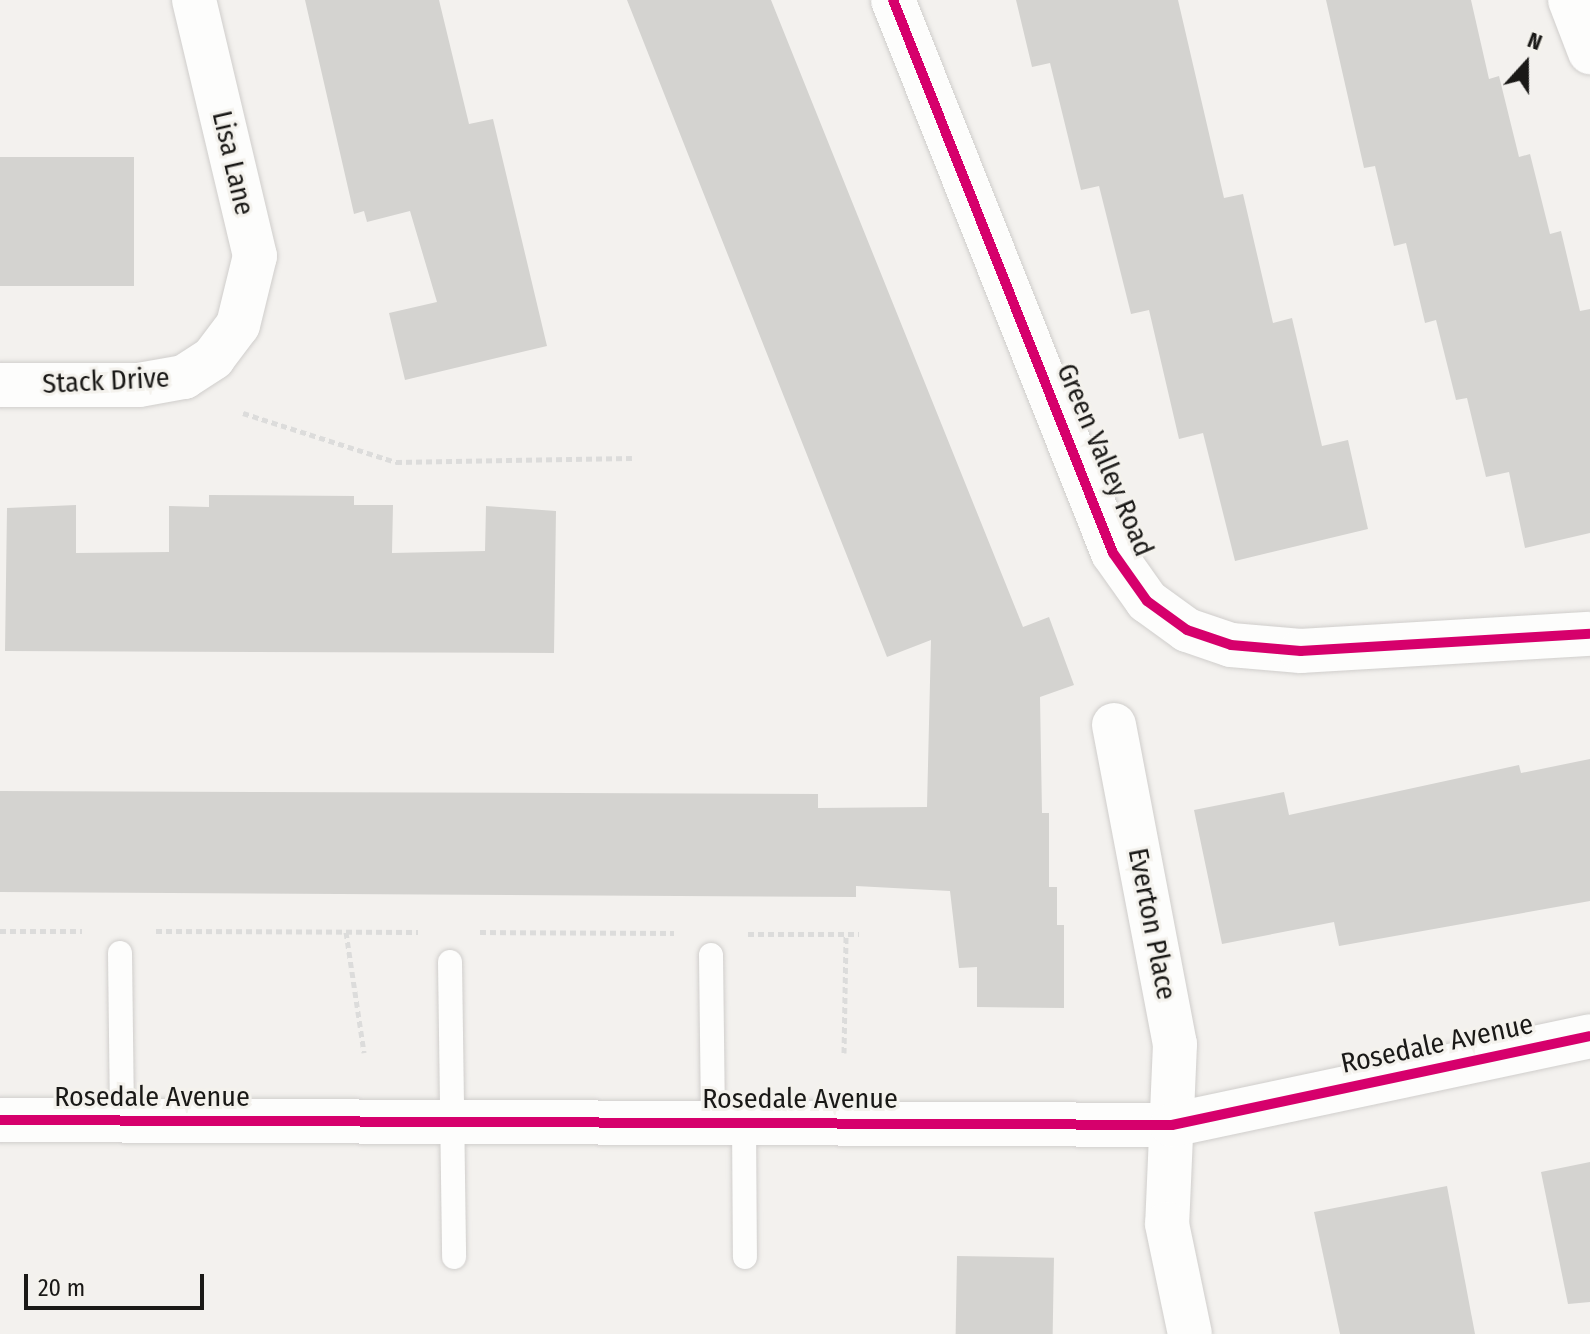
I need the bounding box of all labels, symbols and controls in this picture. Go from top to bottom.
north arrow [1486,24,1566,104]
text: N [1524,26,1546,56]
street label: Lisa Lane [205,108,261,218]
street label: Green Valley Road [1049,359,1161,561]
street label: Stack Drive [41,361,171,401]
street label: Everton Place [1121,845,1183,1003]
street label: Rosedale Avenue [1338,1007,1536,1081]
street label: Rosedale Avenue [54,1080,250,1114]
street label: Rosedale Avenue [702,1082,898,1116]
scale bar [28,1258,208,1308]
text: 20 m [38,1274,85,1302]

